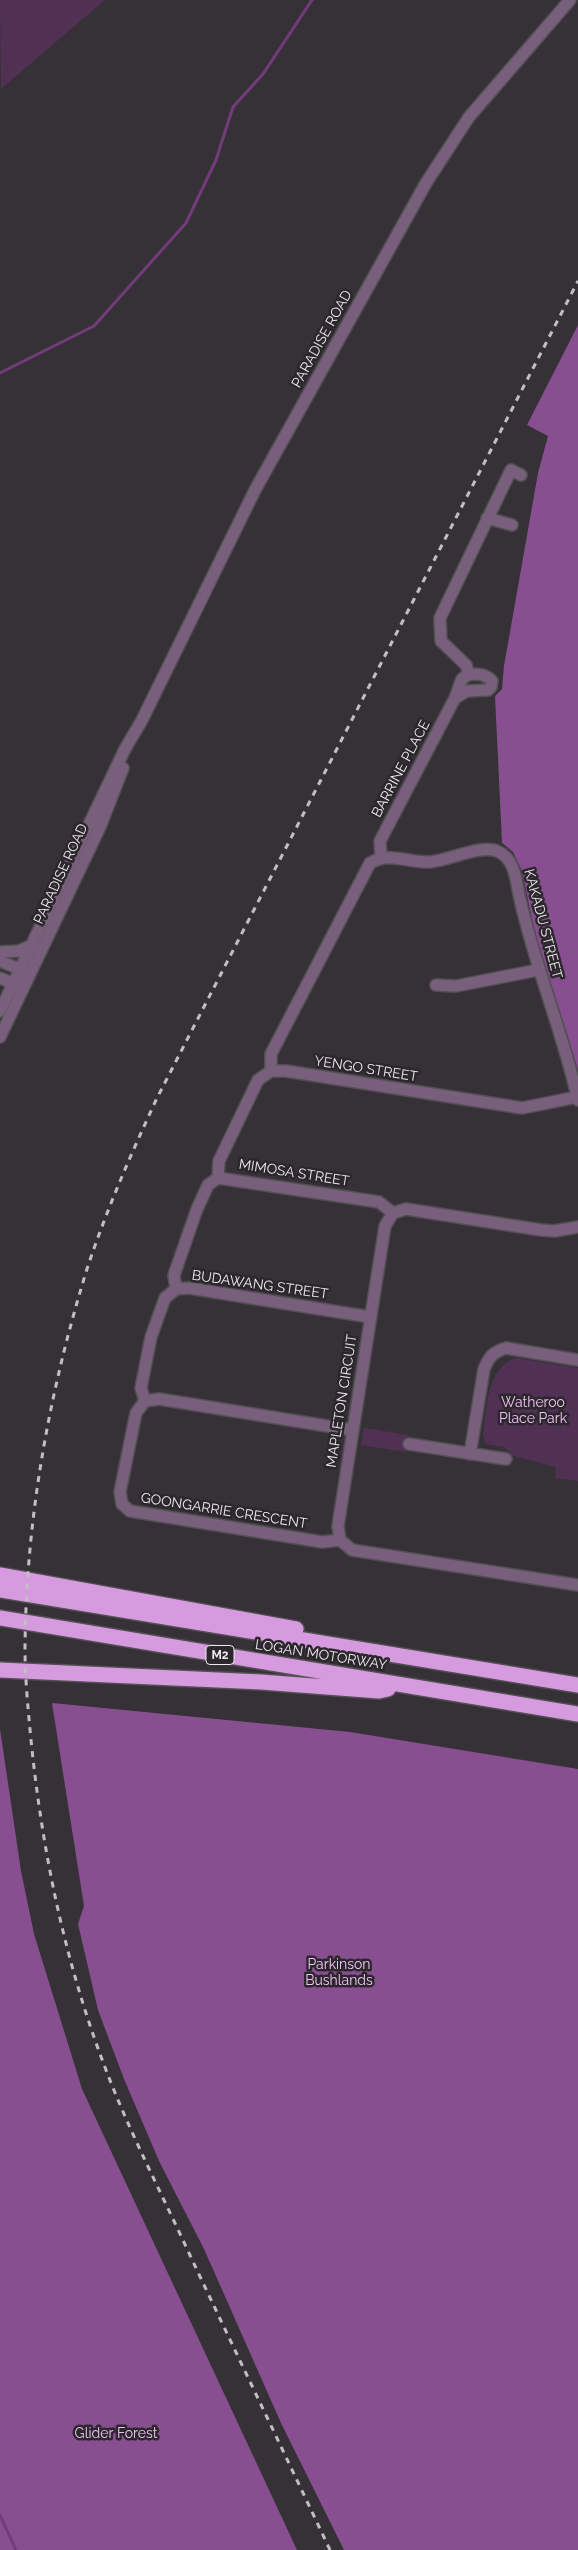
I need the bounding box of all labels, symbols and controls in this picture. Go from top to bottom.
street label: PARADISE ROAD [288,287,356,391]
street label: BARRINE PLACE [368,718,434,820]
street label: PARADISE ROAD [30,821,92,927]
street label: KAKADU STREET [520,867,566,981]
street label: YENGO STREET [313,1053,419,1085]
street label: MIMOSA STREET [238,1156,350,1190]
street label: BUDAWANG STREET [191,1267,329,1303]
street label: MAPLETON CIRCUIT [323,1333,361,1469]
park label: Watheroo Place Park [499,1395,567,1428]
street label: GOONGARRIE CRESCENT [140,1490,308,1532]
street label: LOGAN MOTORWAY [254,1636,388,1674]
road number: M2 [206,1646,234,1664]
park label: Parkinson Bushlands [305,1957,373,1990]
park label: Glider Forest [75,2426,157,2442]

